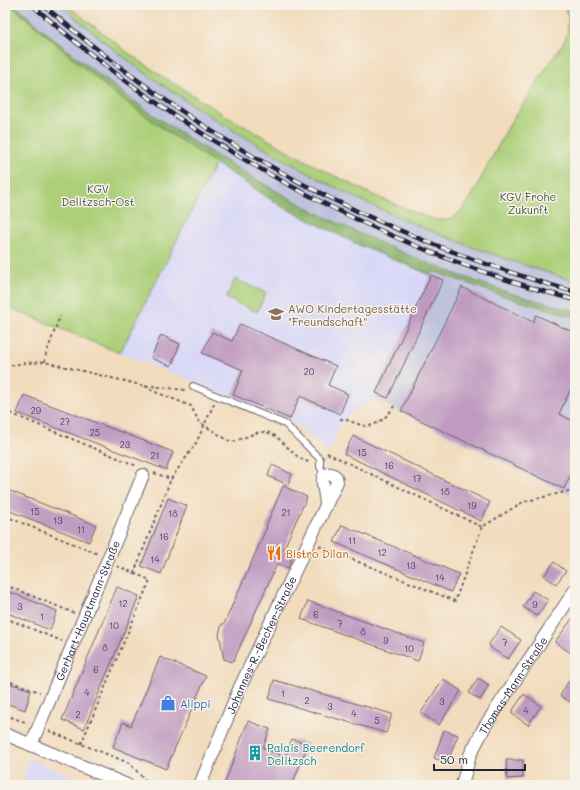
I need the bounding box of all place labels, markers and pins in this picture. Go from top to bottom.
place label: AWO Kindertagesstätte "Freundschaft" [288,301,417,329]
school or university icon: AWO Kindertagesstätte "Freundschaft" [267,305,285,323]
restaurant icon: Bistro Dilan [265,544,283,562]
place label: Bistro Dilan [286,546,349,561]
shop icon: Alippi [159,694,177,712]
place label: Alippi [180,696,211,711]
place label: Palais Beerendorf Delitzsch [267,740,365,768]
building icon: Palais Beerendorf Delitzsch [246,744,264,762]

